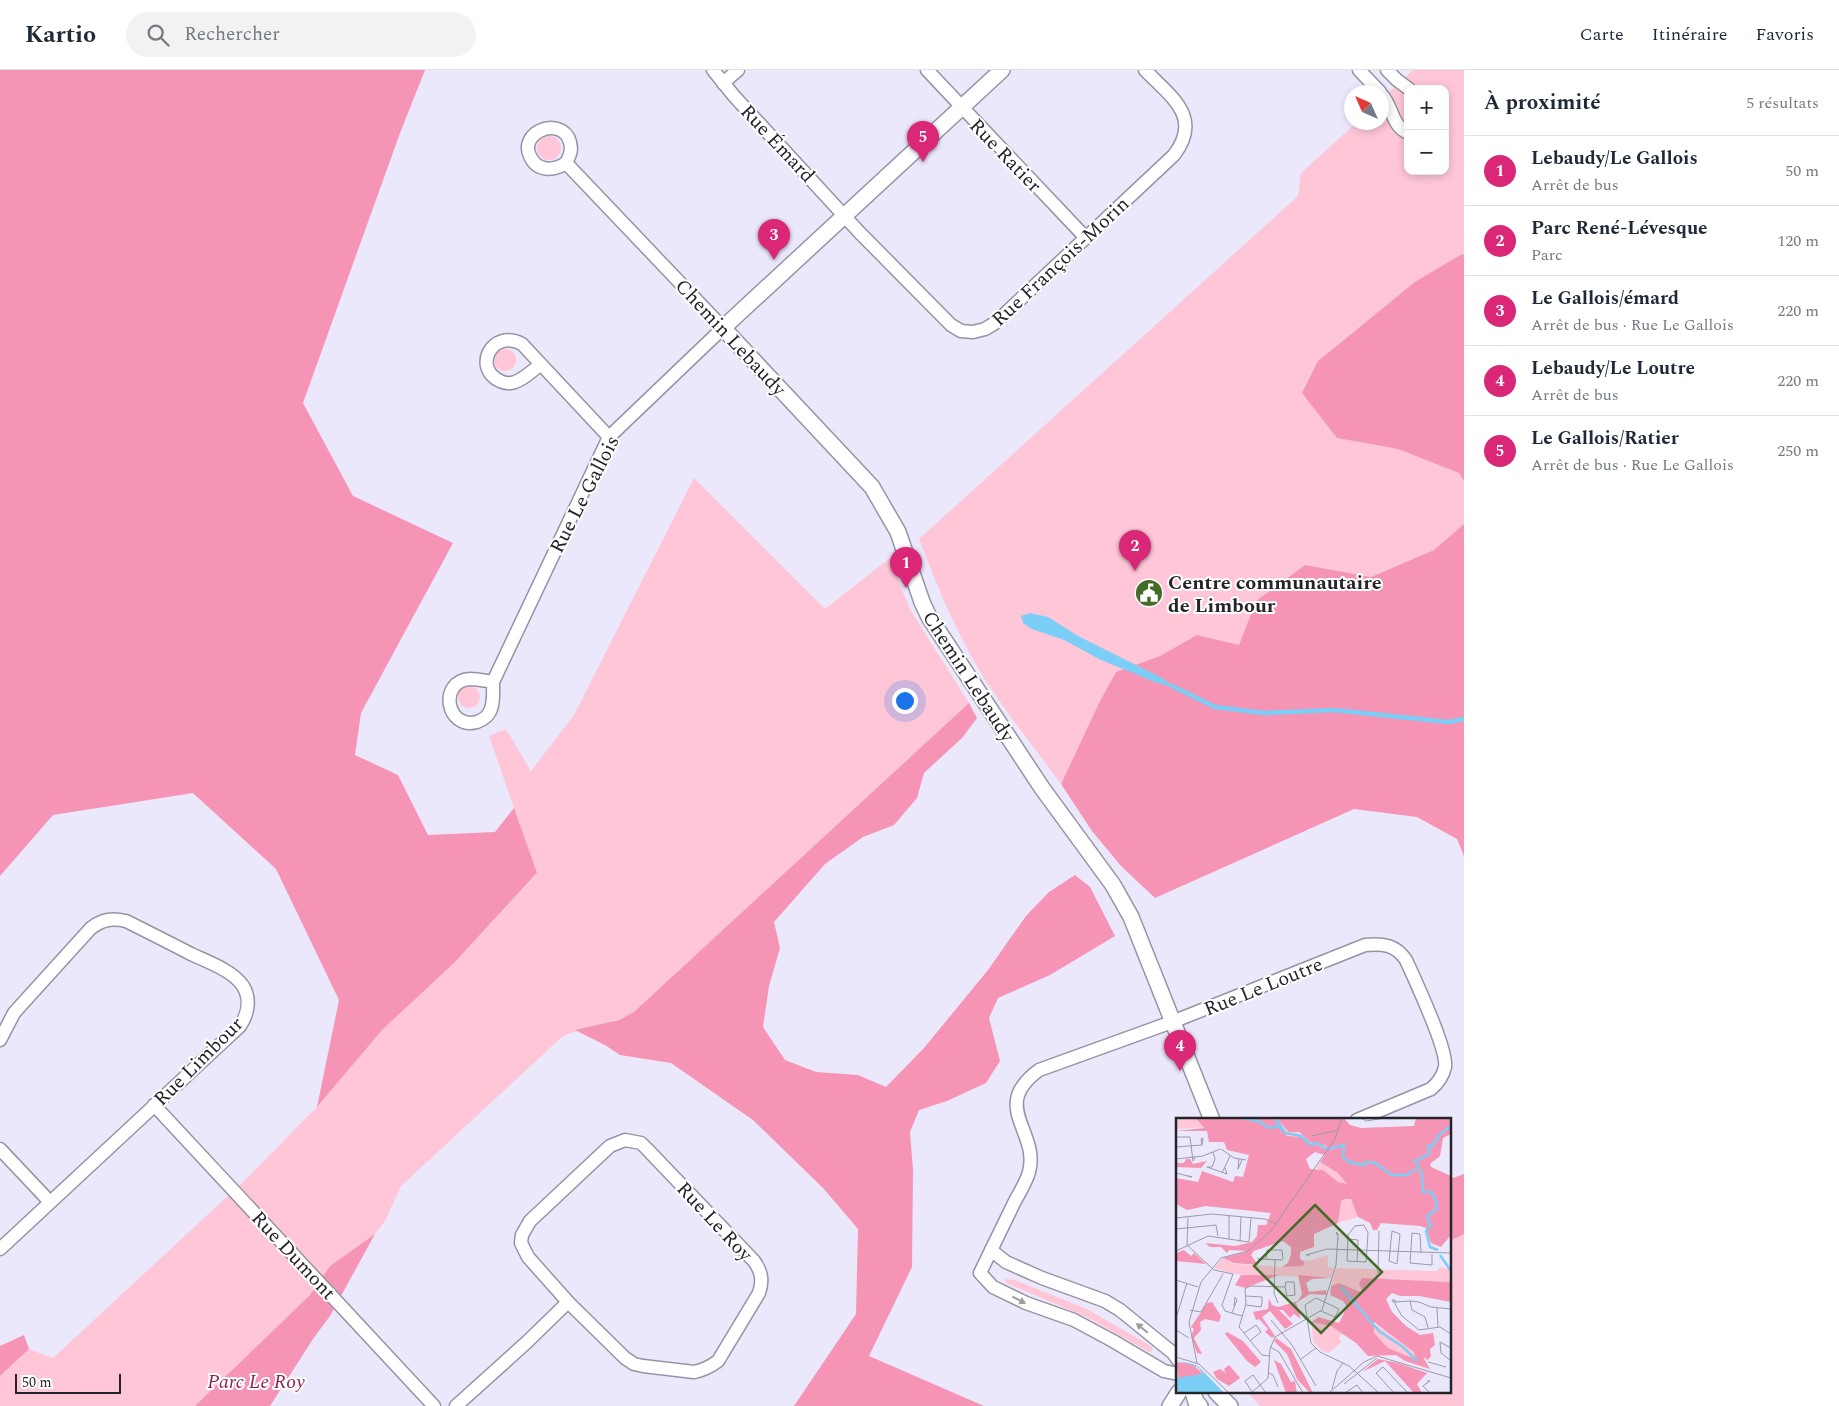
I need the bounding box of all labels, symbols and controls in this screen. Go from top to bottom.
search box [126,12,476,57]
text: Kartio [25,17,96,53]
text: Rechercher [184,20,280,49]
icon: search [144,21,172,49]
text: Carte [1580,21,1624,48]
text: Itinéraire [1652,21,1728,48]
text: Favoris [1756,21,1814,48]
north arrow [1344,85,1389,130]
map controls [1404,85,1449,175]
button: + [1404,85,1449,130]
text: À proximité [1484,87,1601,119]
text: 5 résultats [1746,91,1819,115]
street label: Rue Émard [733,98,822,190]
street label: Rue Ratier [962,112,1049,200]
pin: 5 [907,121,939,162]
button: − [1404,130,1449,175]
text: Lebaudy/Le Gallois [1531,144,1698,173]
text: 1 [1496,159,1504,183]
text: 50 m [1785,159,1819,183]
text: Arrêt de bus [1531,173,1619,197]
street label: Rue François-Morin [985,190,1136,334]
text: Parc René-Lévesque [1531,214,1708,243]
pin: 3 [758,219,790,260]
text: 2 [1496,229,1504,253]
text: 120 m [1777,229,1819,253]
text: Parc [1531,243,1563,267]
street label: Chemin Lebaudy [668,272,794,404]
text: Le Gallois/émard [1531,284,1679,313]
text: 3 [1496,299,1504,323]
text: 220 m [1777,299,1819,323]
text: Arrêt de bus · Rue Le Gallois [1531,313,1734,337]
text: Lebaudy/Le Loutre [1531,354,1695,383]
text: 4 [1496,369,1504,393]
text: 220 m [1777,369,1819,393]
text: Arrêt de bus [1531,383,1619,407]
text: Le Gallois/Ratier [1531,424,1679,453]
street label: Rue Le Gallois [542,430,628,559]
text: 5 [1496,439,1504,463]
text: 250 m [1777,439,1819,463]
text: Arrêt de bus · Rue Le Gallois [1531,453,1734,477]
pin: 2 [1119,530,1151,571]
pin: 1 [890,547,922,588]
place label: Centre communautaire de Limbour [1168,568,1382,621]
public building icon: Centre communautaire de Limbour [1134,578,1164,608]
street label: Chemin Lebaudy [914,605,1023,749]
your location [892,688,918,714]
street label: Rue Le Loutre [1199,949,1327,1024]
street label: Rue Limbour [147,1010,250,1113]
pin: 4 [1164,1030,1196,1071]
inset map [1176,1118,1452,1394]
street label: Rue Le Roy [669,1175,760,1270]
street label: Rue Dumont [244,1204,343,1307]
one-way arrow [1012,1296,1026,1304]
one-way arrow [1136,1322,1149,1333]
park label: Parc Le Roy [207,1367,305,1397]
scale bar [15,1371,121,1394]
text: 50 m [22,1372,52,1393]

